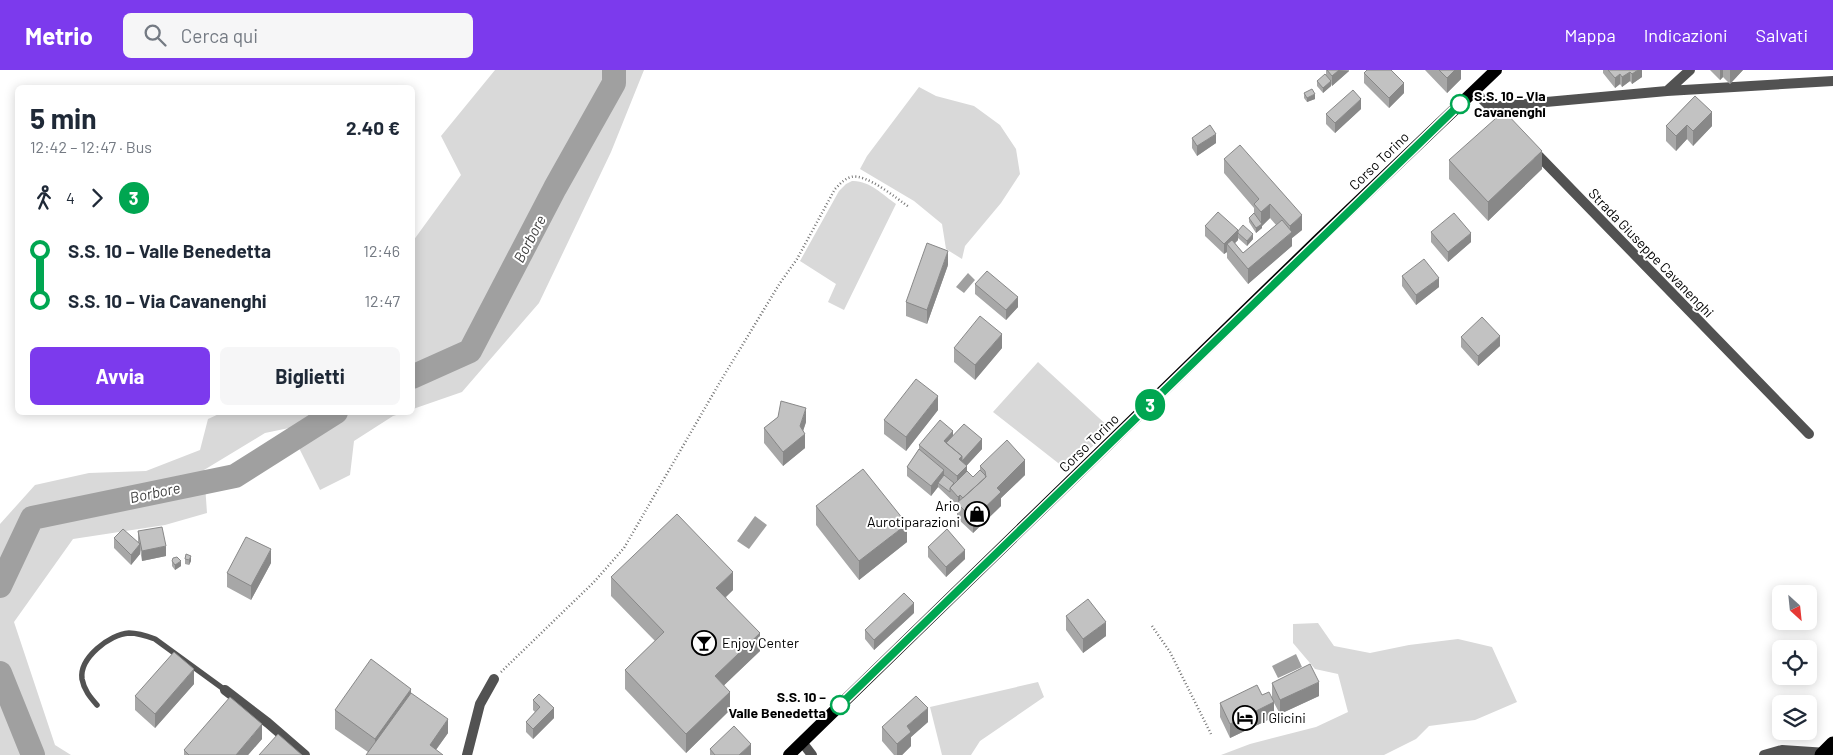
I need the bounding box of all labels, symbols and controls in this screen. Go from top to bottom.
search box [123,13,473,58]
text: Metrio [25,21,93,50]
icon: search [141,21,169,49]
text: Cerca qui [181,24,258,47]
text: Mappa [1565,24,1616,46]
text: Indicazioni [1644,24,1728,46]
text: Salvati [1756,24,1808,46]
place label: S.S. 10 – Via Cavanenghi [1474,87,1546,120]
marker: S.S. 10 – Via Cavanenghi [1450,94,1470,114]
text: 5 min [30,101,97,135]
text: 2.40 € [346,116,400,139]
street label: Corso Torino [1345,128,1412,193]
text: 12:42 – 12:47 · Bus [30,137,152,156]
icon: walk [30,184,58,212]
icon: forward [83,184,111,212]
street label: Strada Giuseppe Cavanenghi [1585,185,1717,321]
text: 3 [129,187,139,209]
text: 4 [66,188,75,207]
water label: Borbore [509,212,549,265]
text: S.S. 10 – Valle Benedetta [68,239,271,262]
text: 12:46 [363,241,400,260]
text: S.S. 10 – Via Cavanenghi [68,289,267,312]
text: 12:47 [364,291,400,310]
button: Avvia [30,347,210,405]
button: Biglietti [220,347,400,405]
line badge: 3 [1134,389,1166,421]
text: 3 [1145,394,1155,416]
street label: Corso Torino [1055,410,1122,475]
water label: Borbore [128,478,182,506]
place label: Ario Aurotiparazioni [867,497,960,530]
shop icon: Ario Aurotiparazioni [964,501,990,527]
north arrow [1772,585,1818,630]
map controls [1772,585,1817,740]
bar icon: Enjoy Center [691,630,717,656]
place label: Enjoy Center [722,634,799,651]
button: locate [1772,640,1817,685]
place label: S.S. 10 – Valle Benedetta [728,688,826,721]
marker: S.S. 10 – Valle Benedetta [830,695,850,715]
button: layers [1772,695,1817,740]
hotel icon: I Glicini [1232,705,1258,731]
place label: I Glicini [1262,709,1306,726]

